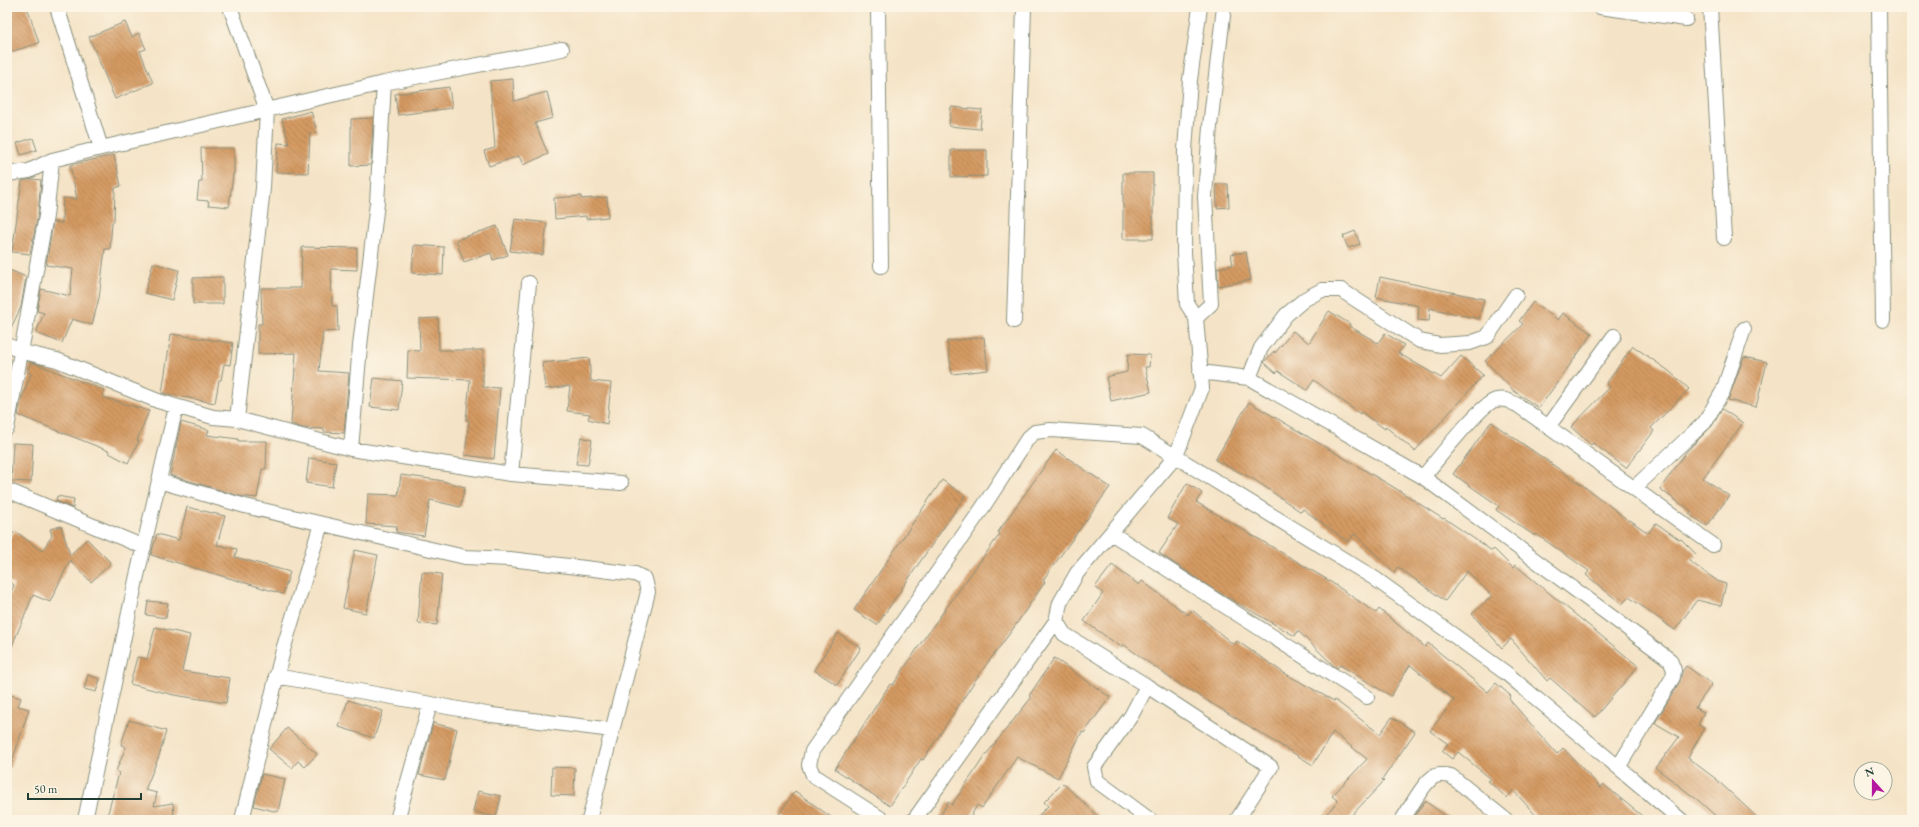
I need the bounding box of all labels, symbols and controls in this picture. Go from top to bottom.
north arrow [1853,761,1893,801]
text: N [1863,763,1876,780]
scale bar [28,775,141,801]
text: 50 m [34,781,58,797]

